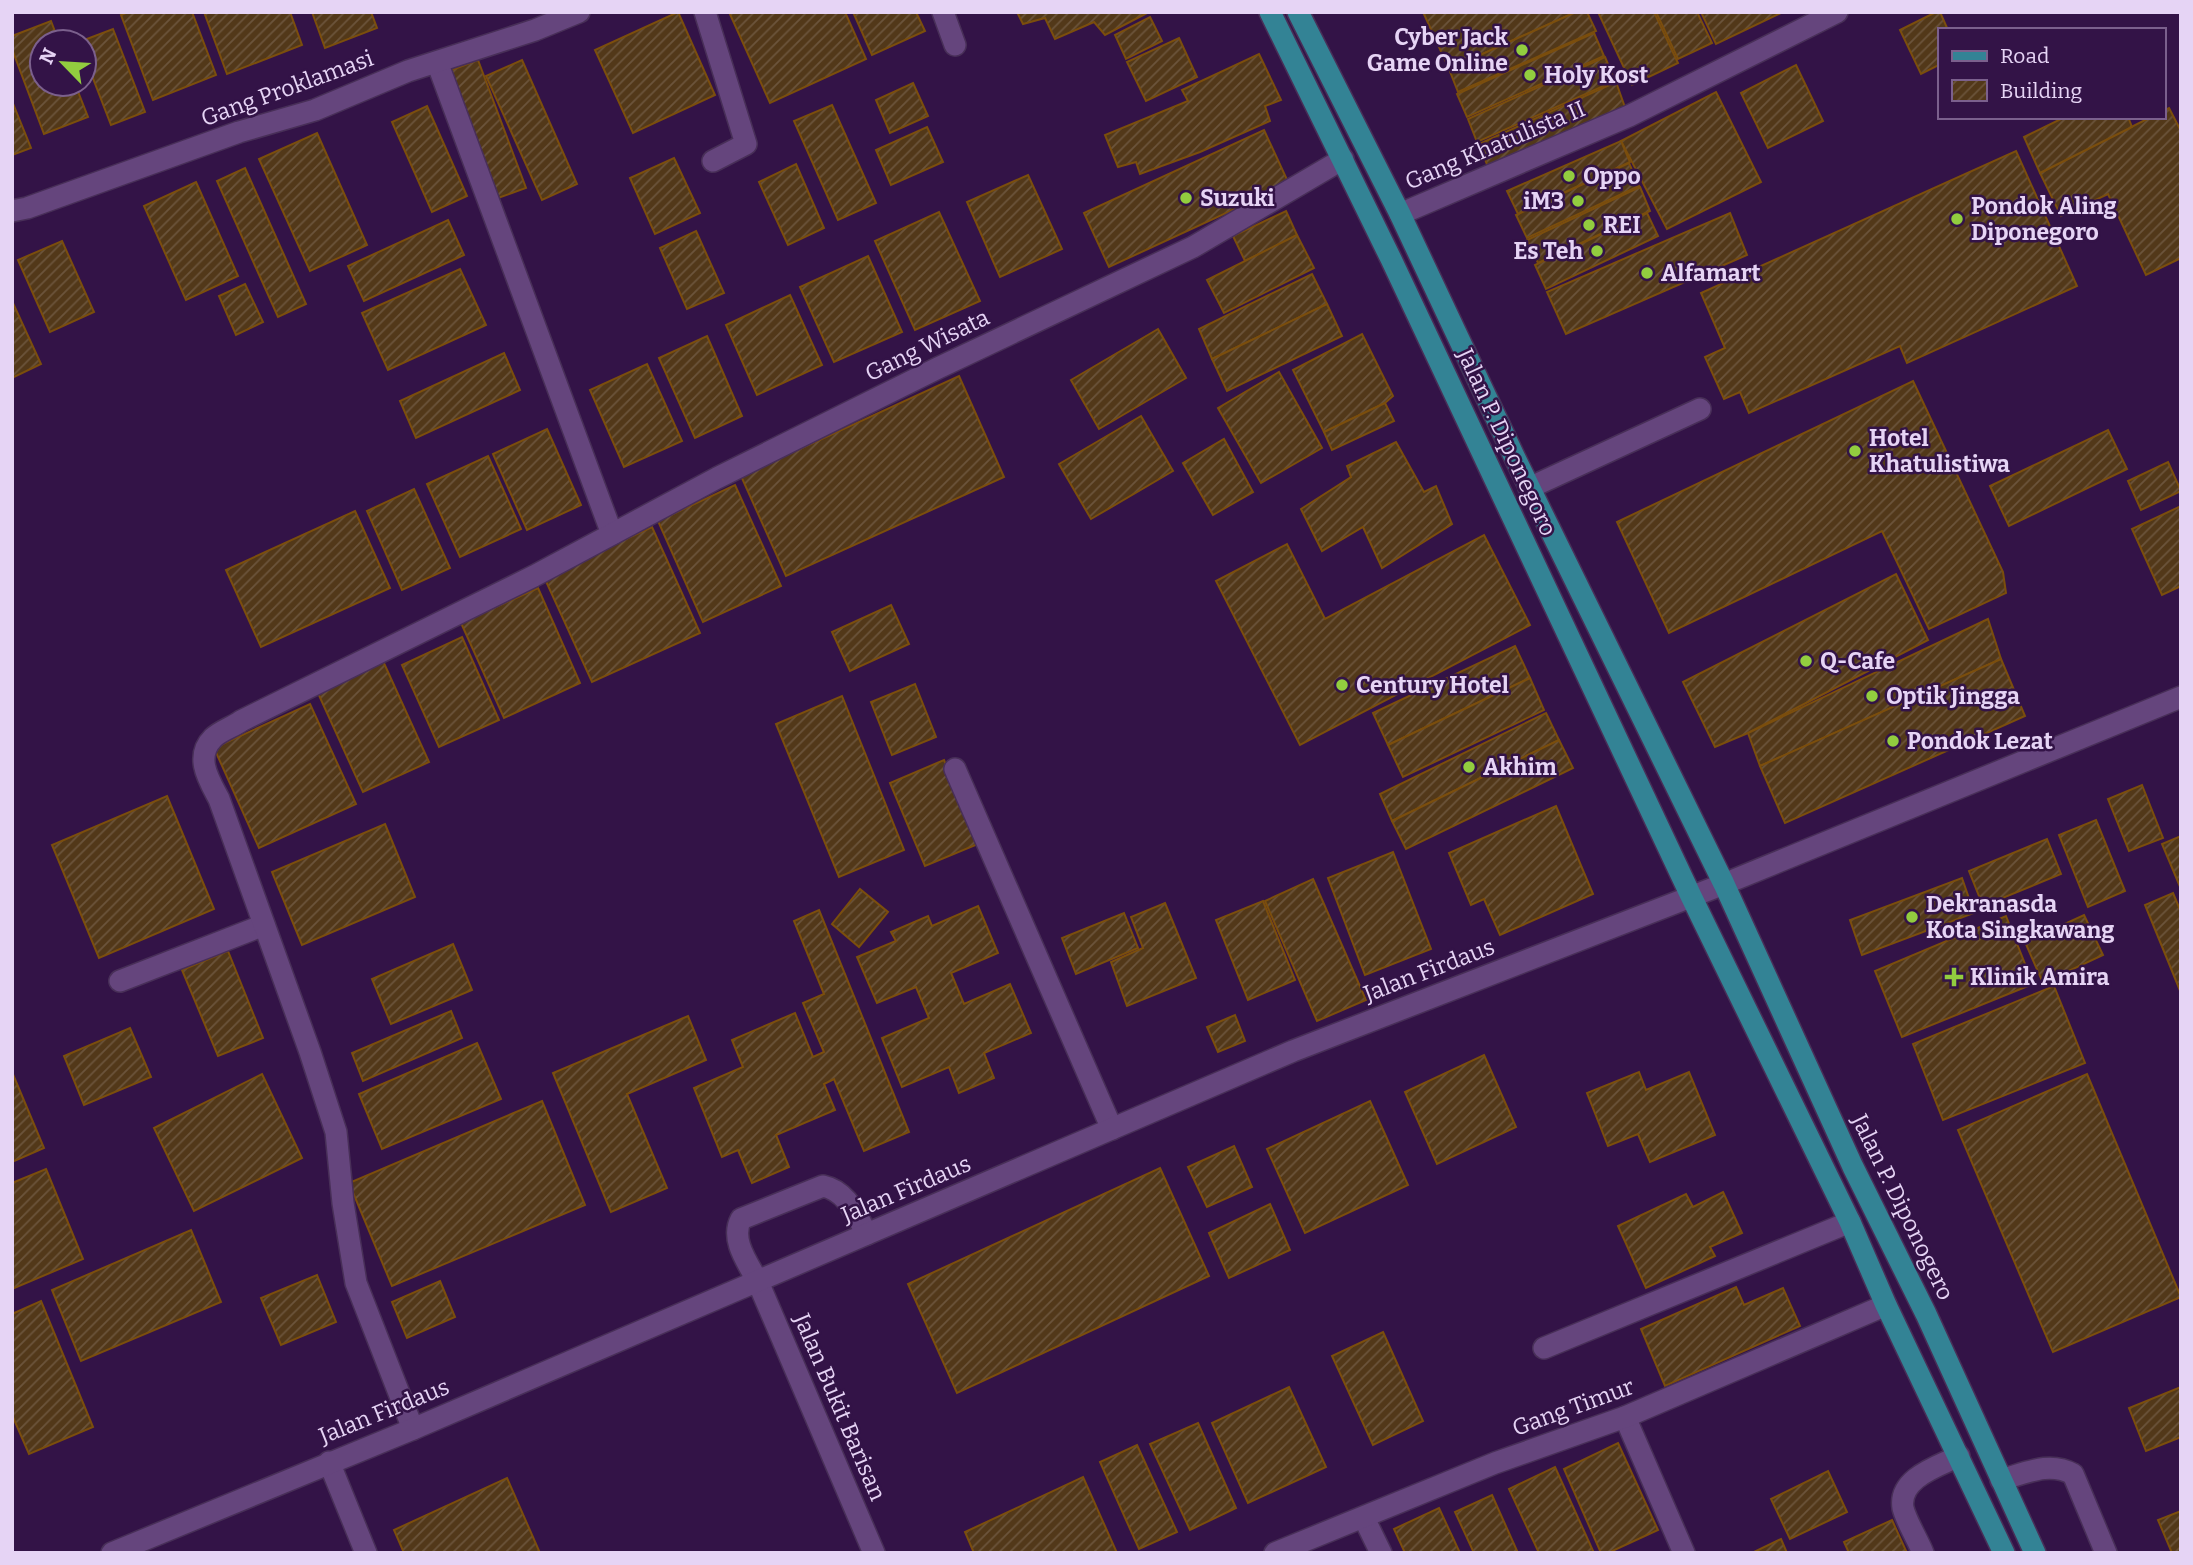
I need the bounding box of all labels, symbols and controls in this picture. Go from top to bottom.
place label: Cyber Jack Game Online [1367,23,1508,77]
north arrow [28,28,98,98]
legend [1938,28,2165,119]
marker: Cyber Jack Game Online [1514,42,1530,58]
text: Road [2000,43,2049,69]
text: N [35,44,62,68]
street label: Gang Proklamasi [197,44,377,132]
place label: Holy Kost [1544,61,1648,89]
marker: Holy Kost [1522,67,1538,83]
text: Building [2000,78,2083,104]
street label: Gang Khatulista II [1401,94,1589,196]
place label: Oppo [1583,162,1641,190]
marker: Oppo [1561,168,1577,184]
place label: Suzuki [1200,184,1275,212]
place label: iM3 [1523,187,1564,215]
marker: Suzuki [1178,190,1194,206]
place label: Pondok Aling Diponegoro [1971,192,2117,246]
marker: iM3 [1570,193,1586,209]
place label: REI [1603,211,1641,239]
marker: Pondok Aling Diponegoro [1949,211,1965,227]
marker: REI [1581,217,1597,233]
place label: Es Teh [1514,237,1583,265]
marker: Es Teh [1589,243,1605,259]
place label: Alfamart [1661,259,1761,287]
marker: Alfamart [1639,265,1655,281]
street label: Gang Wisata [860,303,994,387]
street label: Jalan P. Diponegoro [1451,343,1563,540]
place label: Hotel Khatulistiwa [1869,424,2010,478]
marker: Hotel Khatulistiwa [1847,443,1863,459]
place label: Q-Cafe [1820,647,1895,675]
marker: Q-Cafe [1798,653,1814,669]
place label: Century Hotel [1356,671,1509,699]
marker: Century Hotel [1334,677,1350,693]
place label: Optik Jingga [1886,682,2020,710]
marker: Optik Jingga [1864,688,1880,704]
place label: Pondok Lezat [1907,727,2053,755]
marker: Pondok Lezat [1885,733,1901,749]
place label: Akhim [1483,753,1557,781]
marker: Akhim [1461,759,1477,775]
place label: Dekranasda Kota Singkawang [1926,890,2115,944]
marker: Dekranasda Kota Singkawang [1904,909,1920,925]
street label: Jalan Firdaus [1359,932,1498,1008]
place label: Klinik Amira [1970,963,2109,991]
marker: Klinik Amira [1944,967,1964,987]
street label: Jalan P. Diponogero [1845,1108,1960,1305]
street label: Jalan Firdaus [836,1149,975,1229]
street label: Jalan Bukit Barisan [788,1308,892,1505]
street label: Jalan Firdaus [314,1372,453,1450]
street label: Gang Timur [1508,1372,1638,1442]

